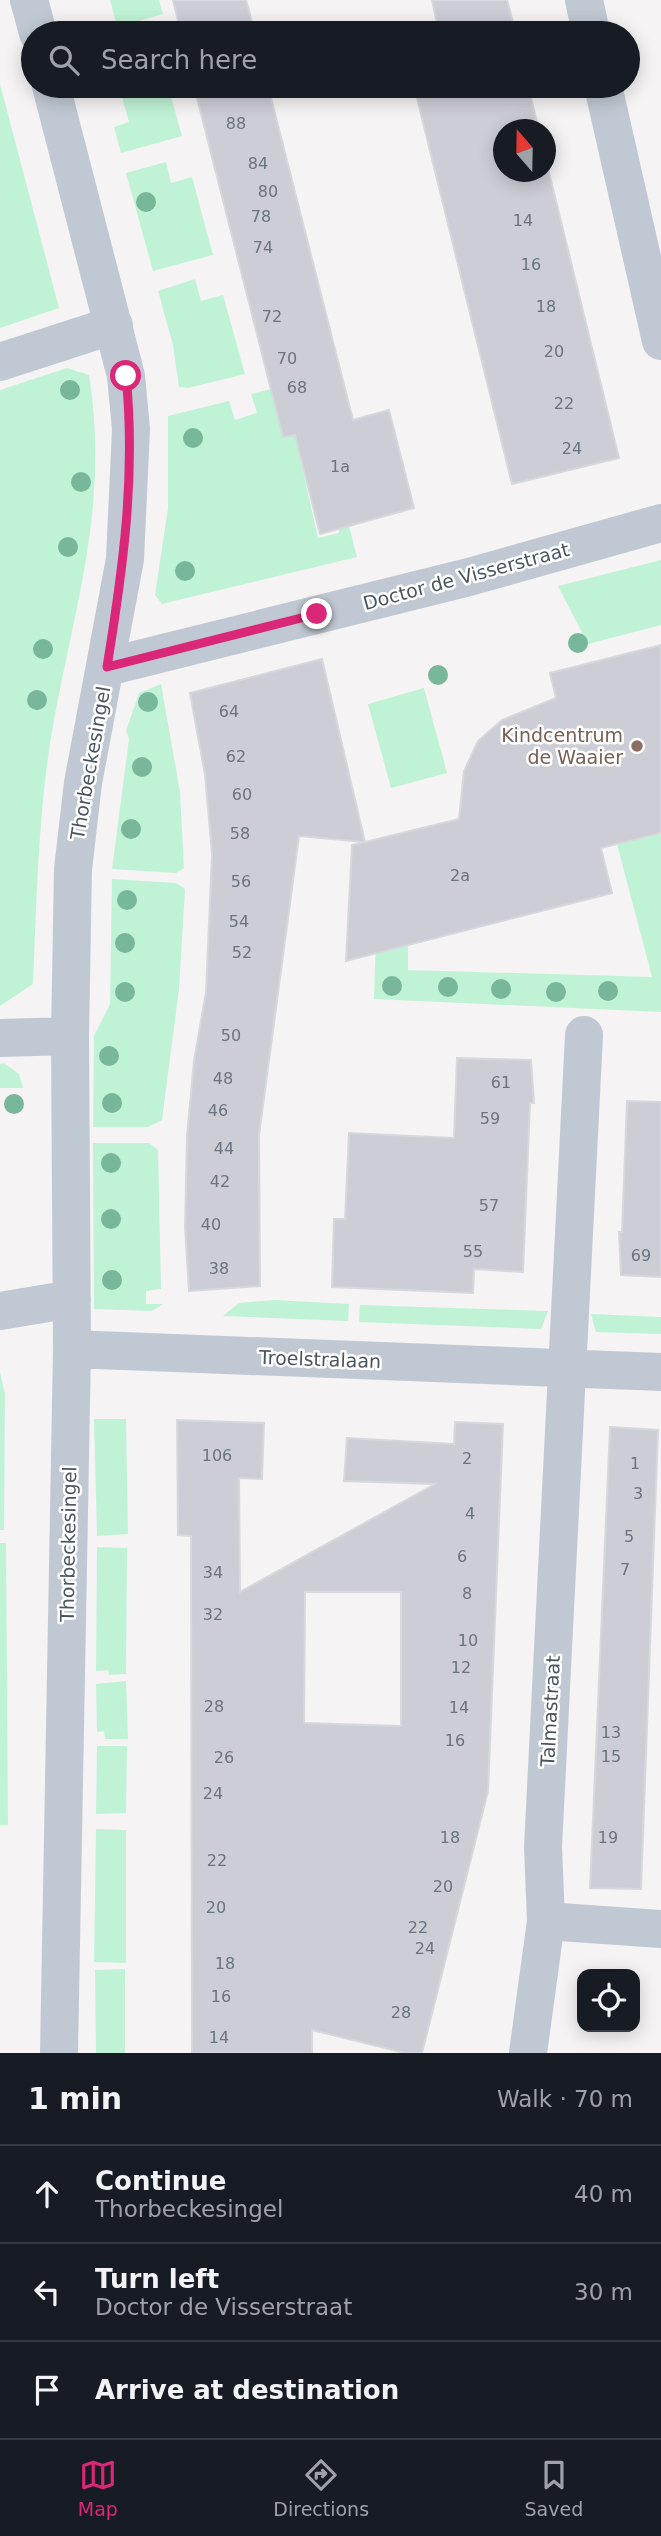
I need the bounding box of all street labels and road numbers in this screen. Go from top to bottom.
street label: Doctor de Visserstraat [361,538,571,614]
street label: Thorbeckesingel [65,684,114,842]
street label: Troelstralaan [258,1346,381,1372]
street label: Thorbeckesingel [56,1466,80,1623]
street label: Talmastraat [536,1655,564,1768]

